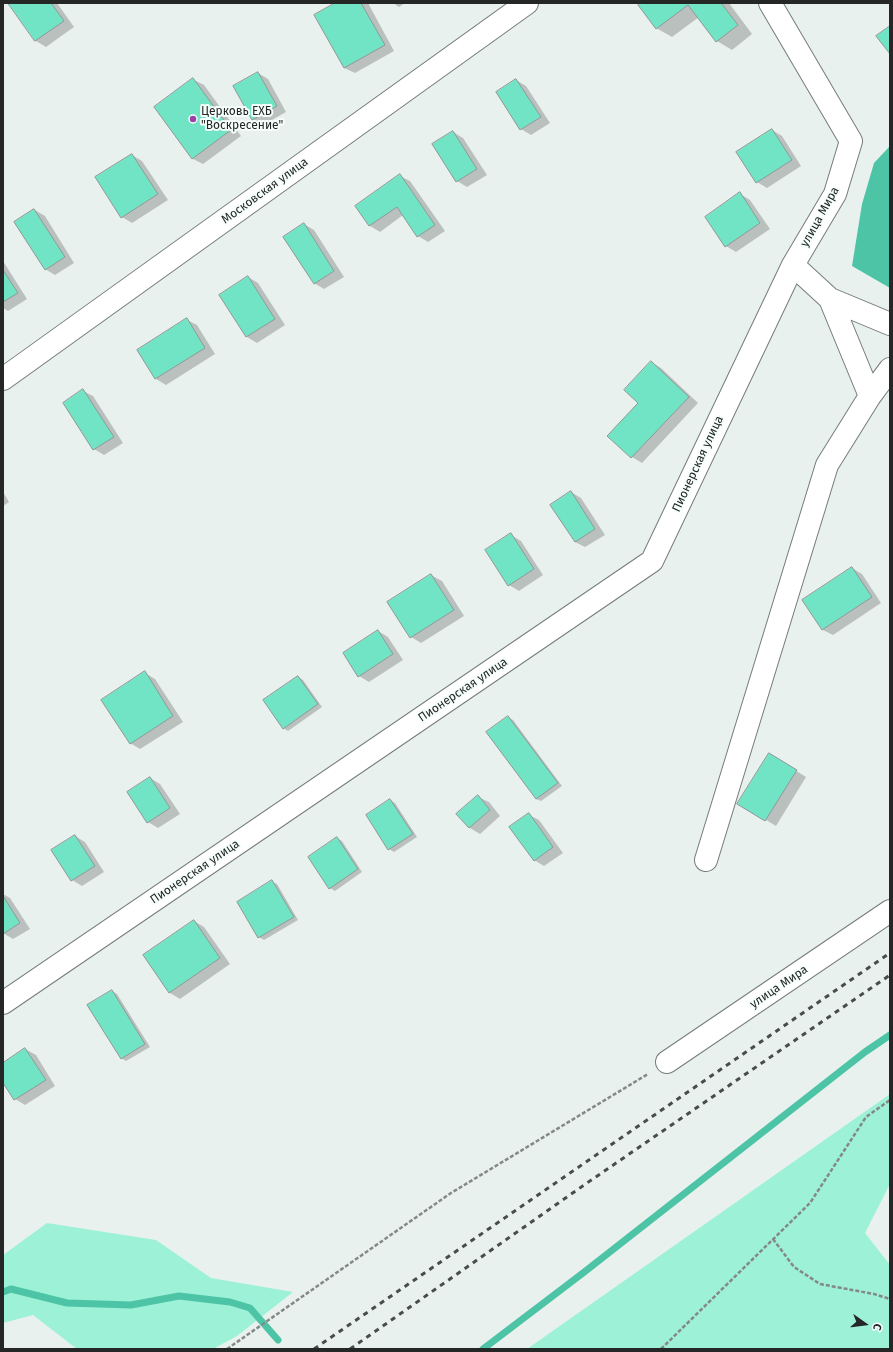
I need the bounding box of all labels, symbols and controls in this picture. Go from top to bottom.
place label: Церковь ЕХБ "Воскресение" [201,105,283,133]
marker: Церковь ЕХБ "Воскресение" [188,114,198,124]
street label: Московская улица [219,155,311,227]
street label: улица Мира [798,184,842,250]
street label: Пионерская улица [669,414,727,514]
street label: Пионерская улица [416,655,510,725]
street label: Пионерская улица [148,837,242,907]
street label: улица Мира [747,962,811,1012]
north arrow [845,1304,885,1344]
text: С [870,1322,884,1332]

